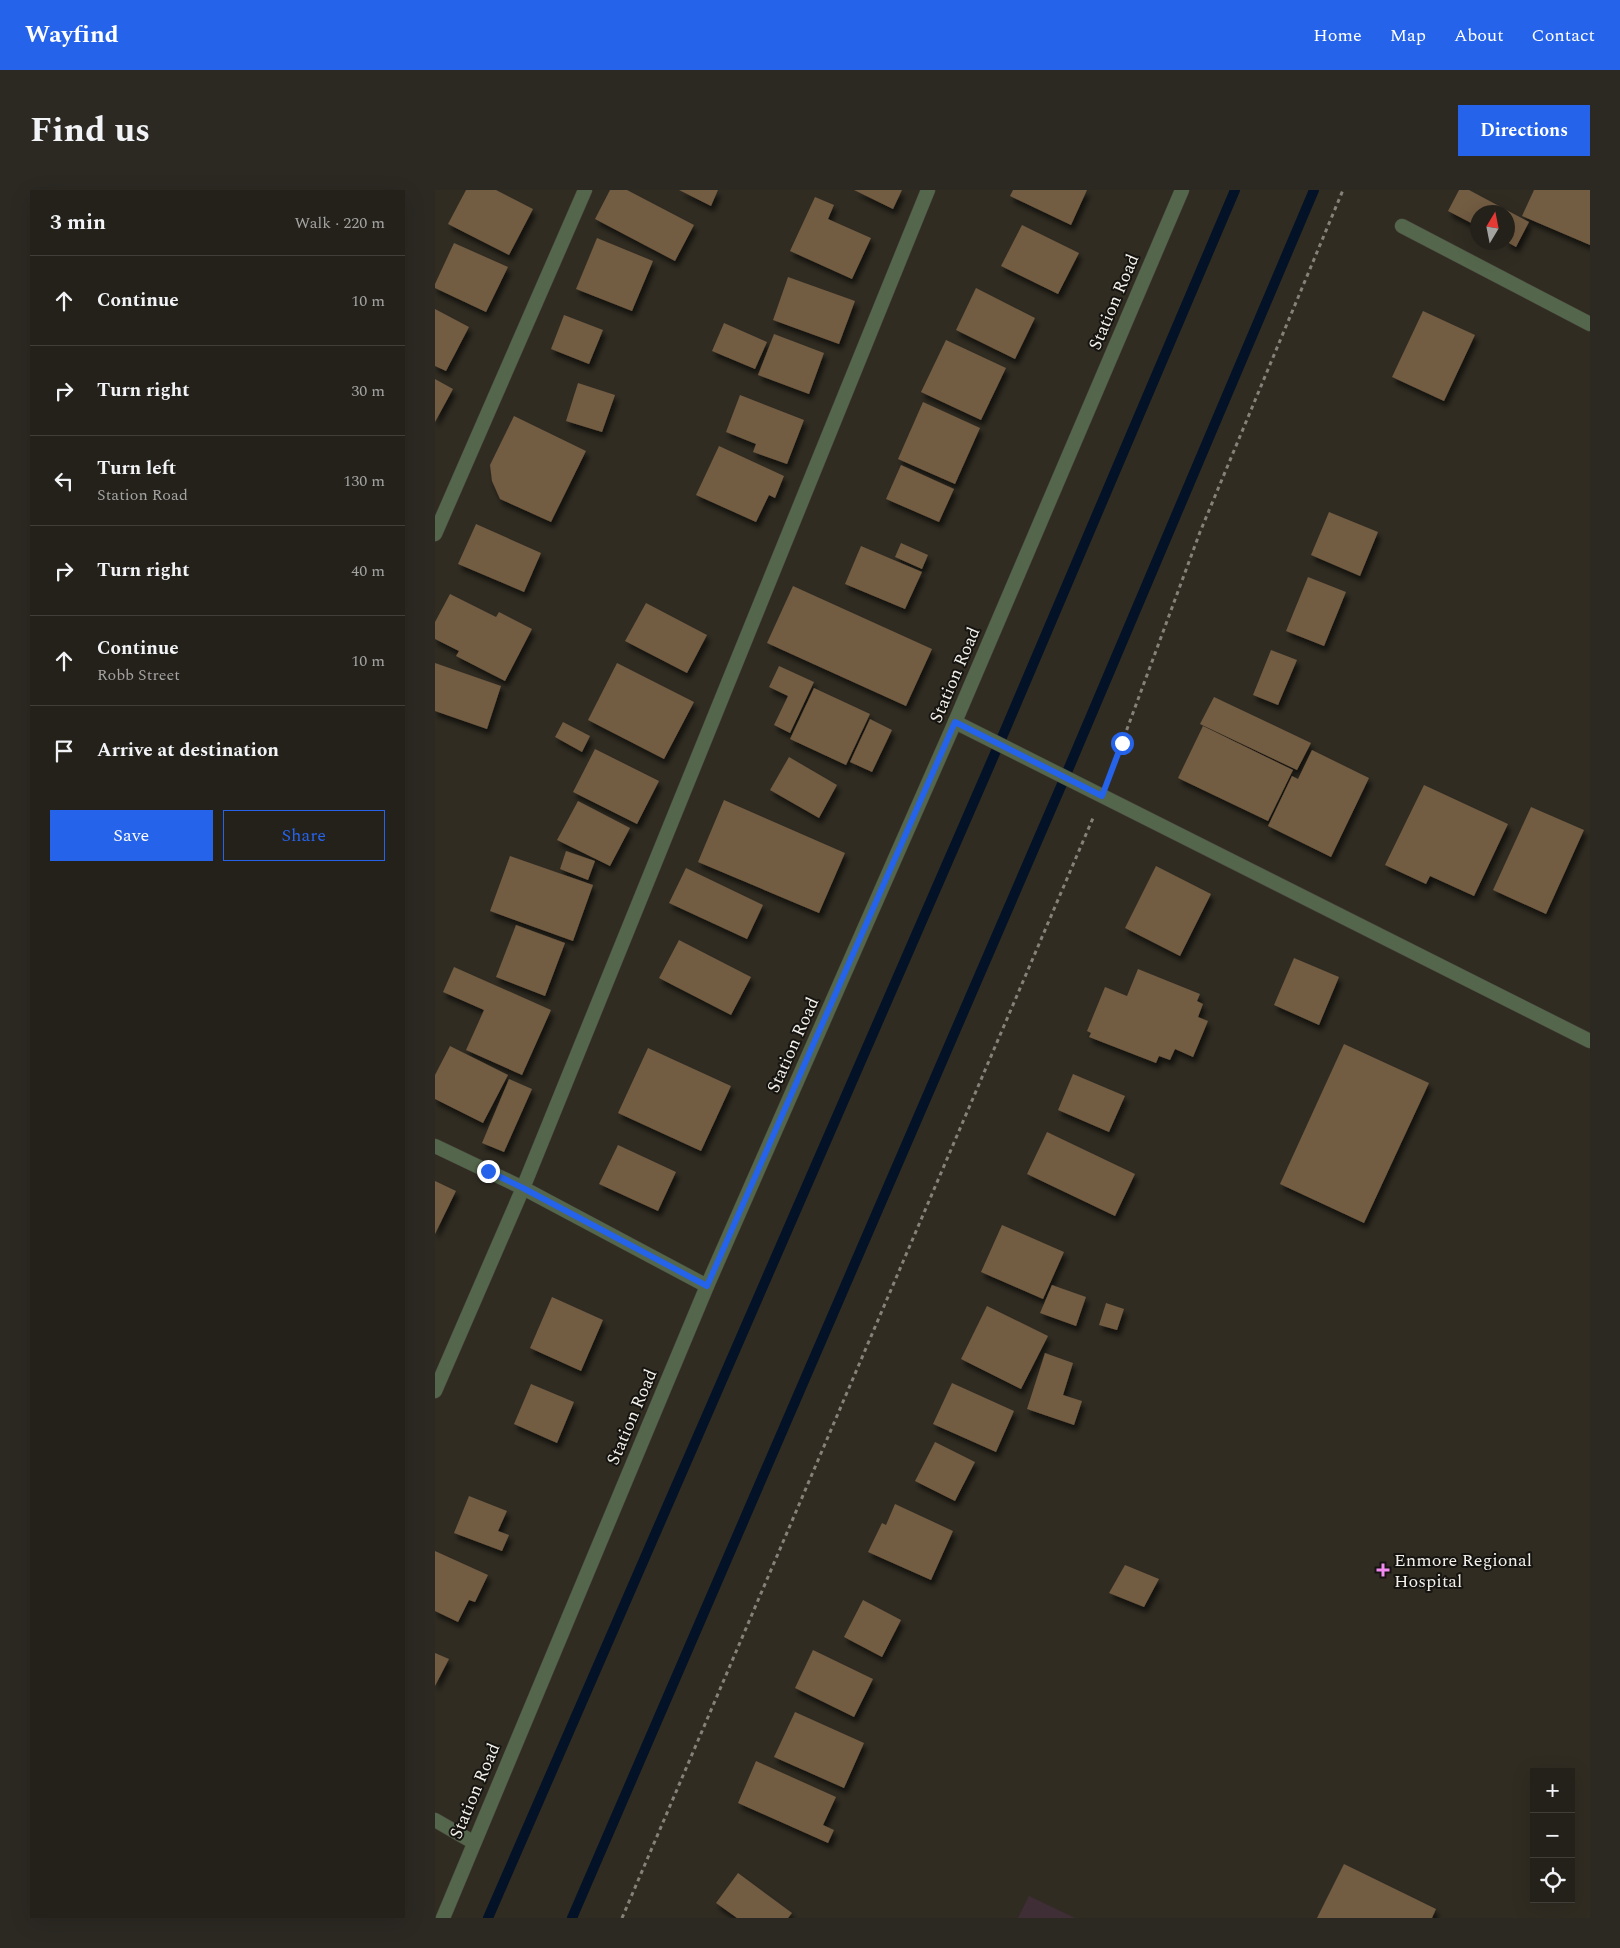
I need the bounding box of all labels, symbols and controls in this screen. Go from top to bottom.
text: Wayfind [25,17,119,53]
text: Home [1313,22,1362,49]
text: Map [1390,22,1426,49]
text: About [1454,22,1504,49]
text: Contact [1532,22,1595,49]
text: Find us [30,104,150,157]
button: Directions [1458,105,1590,156]
north arrow [1470,205,1515,250]
text: 3 min [50,207,106,239]
text: Walk · 220 m [294,211,385,235]
street label: Station Road [1082,250,1146,354]
text: Continue [97,286,179,315]
icon: ahead [50,287,78,315]
text: 10 m [351,289,385,313]
text: Turn right [97,376,190,405]
icon: right [50,377,78,405]
text: 30 m [351,379,385,403]
text: Turn left [97,454,176,483]
icon: left [50,467,78,495]
text: 130 m [343,469,385,493]
text: Station Road [97,483,188,507]
text: Turn right [97,556,190,585]
icon: right [50,557,78,585]
text: 40 m [351,559,385,583]
street label: Station Road [923,623,987,727]
text: Continue [97,634,179,663]
icon: ahead [50,647,78,675]
text: 10 m [351,649,385,673]
text: Robb Street [97,663,180,687]
route start [1111,732,1134,755]
text: Arrive at destination [97,736,279,765]
icon: arrive [50,737,78,765]
button: Save [50,810,213,861]
button: Share [223,810,385,861]
street label: Station Road [760,993,826,1097]
route end [477,1160,500,1183]
street label: Station Road [600,1365,664,1469]
place label: Enmore Regional Hospital [1394,1547,1532,1595]
marker: Enmore Regional Hospital [1376,1563,1390,1577]
street label: Station Road [443,1739,507,1843]
map controls [1530,1768,1575,1903]
button: + [1530,1768,1575,1813]
button: − [1530,1813,1575,1858]
button: locate [1530,1858,1575,1903]

